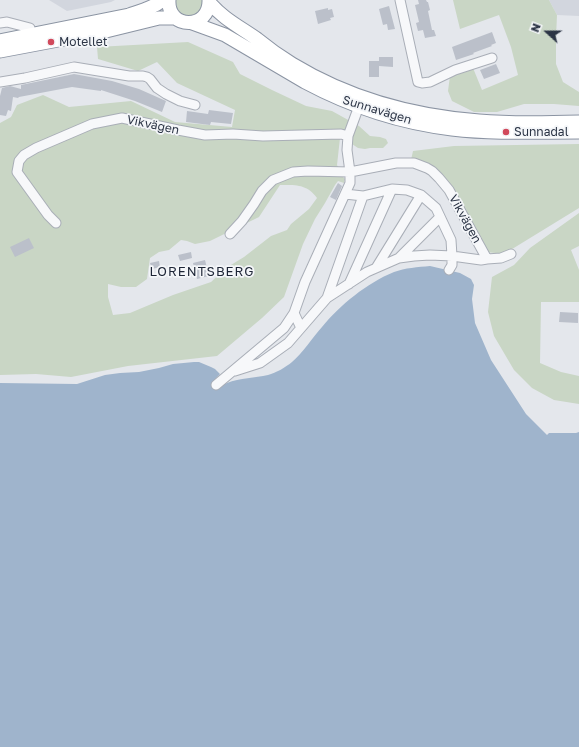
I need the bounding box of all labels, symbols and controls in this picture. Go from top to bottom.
north arrow [527,12,567,52]
text: N [528,21,543,34]
place label: Motellet [59,35,108,49]
marker: Motellet [46,37,56,47]
street label: Sunnavägen [341,93,413,127]
street label: Vikvägen [126,112,180,138]
place label: Sunnadal [514,125,568,139]
marker: Sunnadal [501,127,511,137]
street label: Vikvägen [446,192,484,246]
district label: LORENTSBERG [149,264,255,280]

